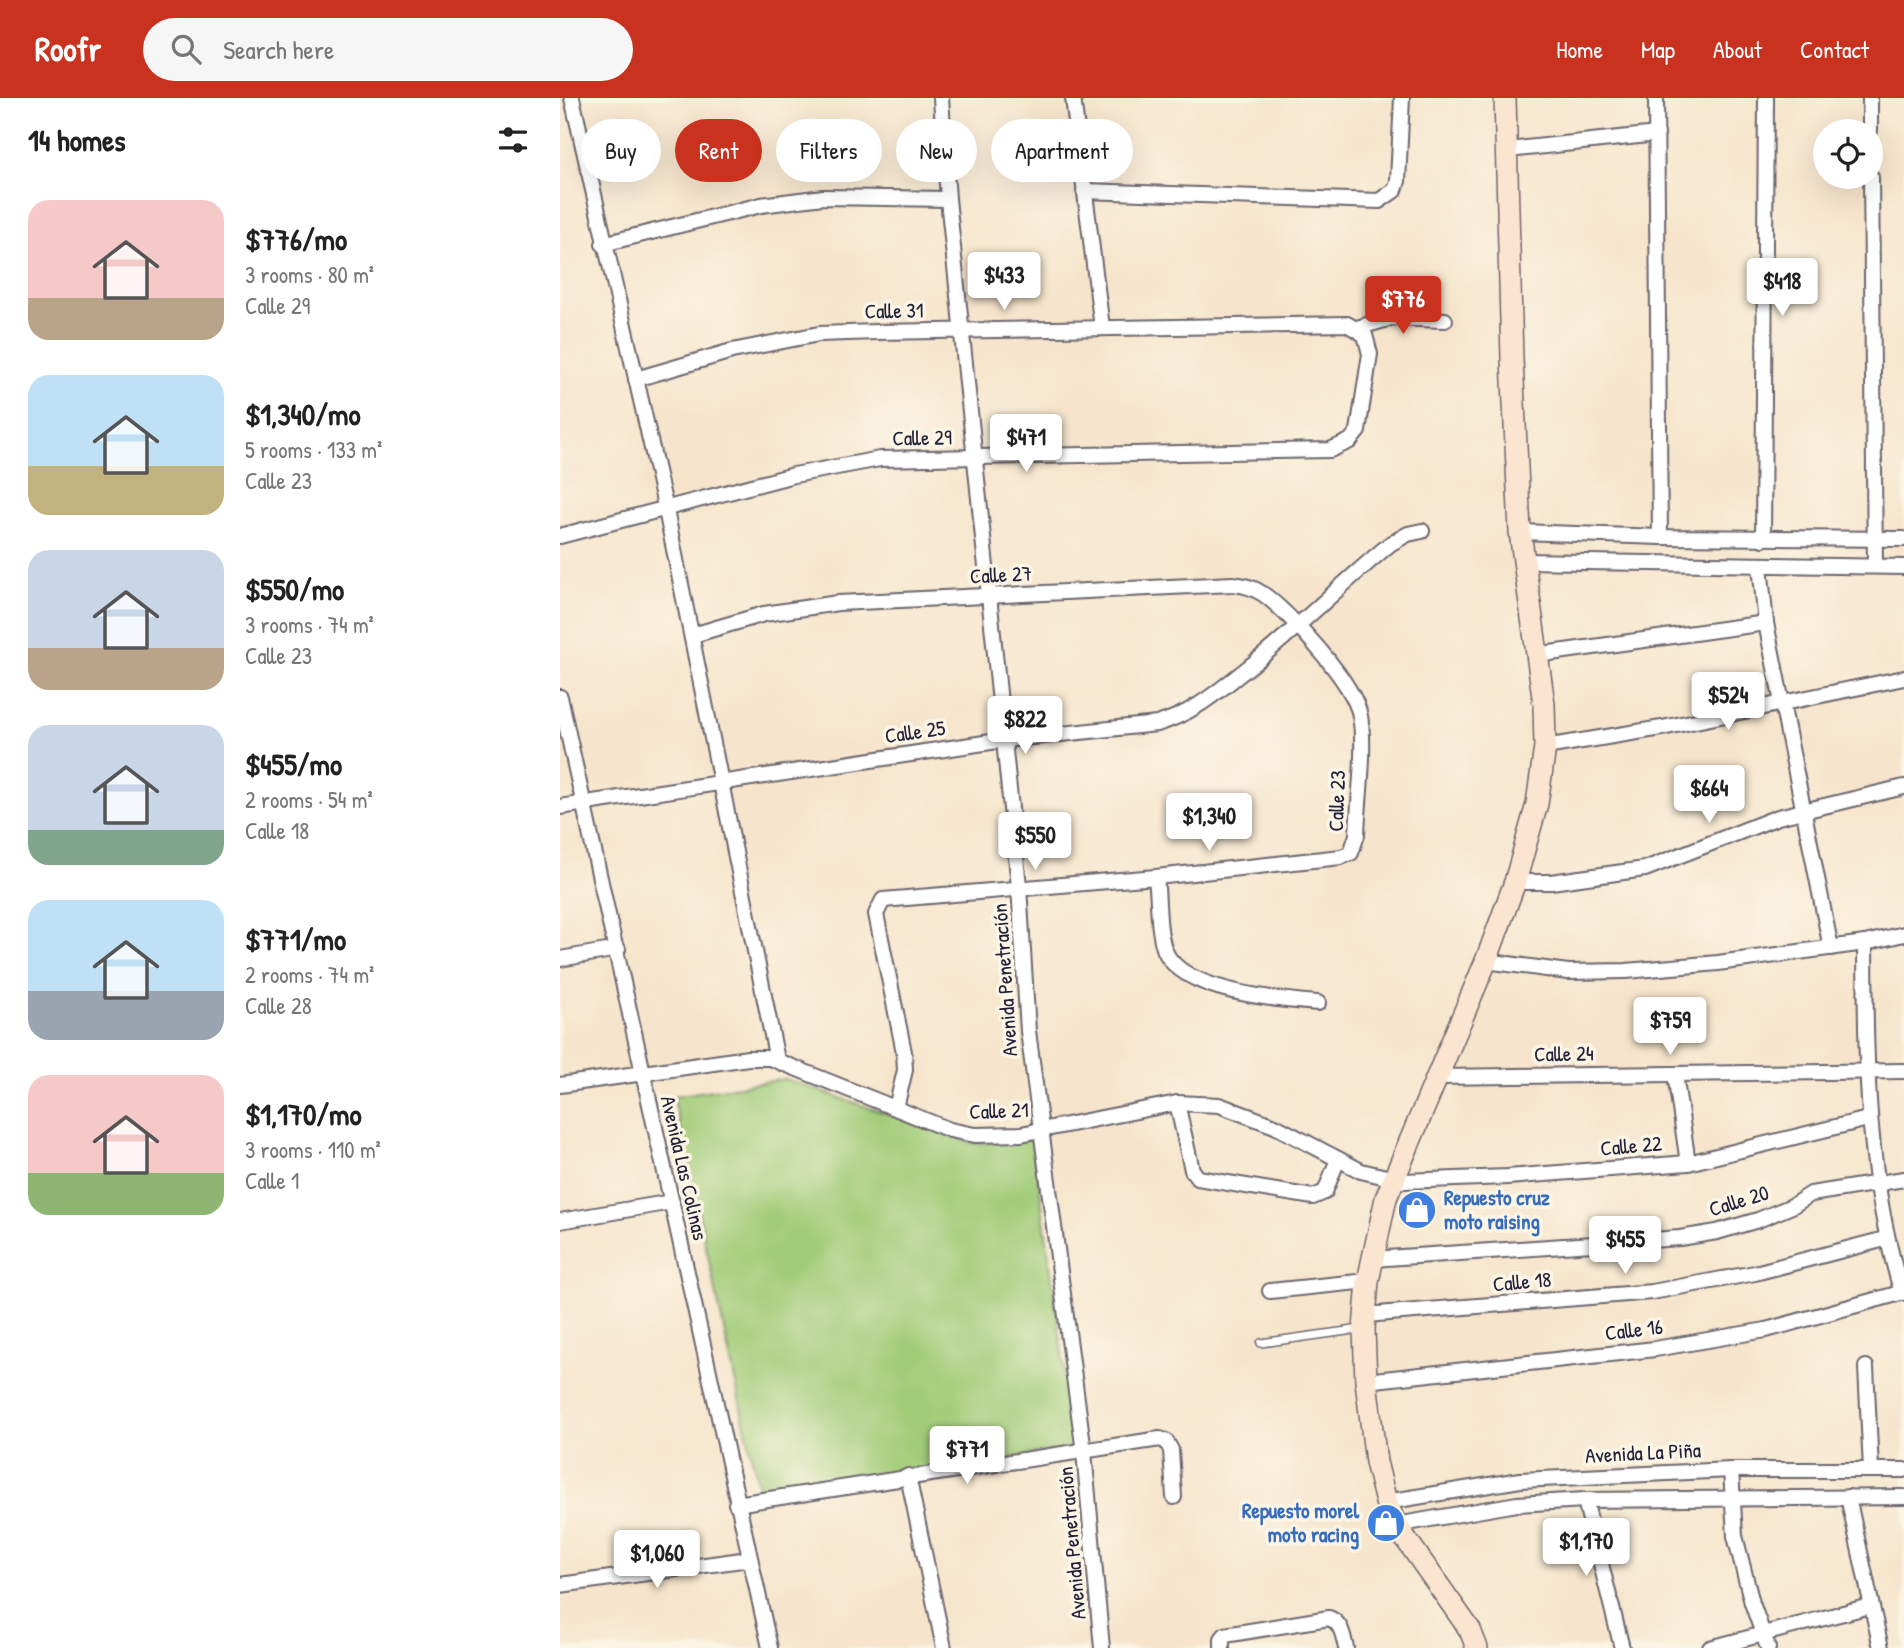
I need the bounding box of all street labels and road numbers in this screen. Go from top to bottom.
street label: Calle 31 [864,295,924,326]
street label: Calle 29 [892,422,952,453]
street label: Calle 27 [969,558,1033,591]
street label: Calle 25 [883,713,947,750]
street label: Calle 23 [1321,770,1352,832]
street label: Avenida Penetración [985,903,1024,1057]
street label: Calle 24 [1534,1038,1594,1069]
street label: Avenida Las Colinas [654,1093,715,1243]
street label: Calle 21 [969,1095,1029,1126]
street label: Calle 22 [1599,1128,1663,1163]
street label: Calle 20 [1705,1178,1772,1223]
street label: Calle 18 [1491,1264,1552,1299]
street label: Calle 16 [1603,1312,1664,1347]
street label: Avenida La Piña [1584,1435,1702,1470]
street label: Avenida Penetración [1050,1466,1093,1621]

